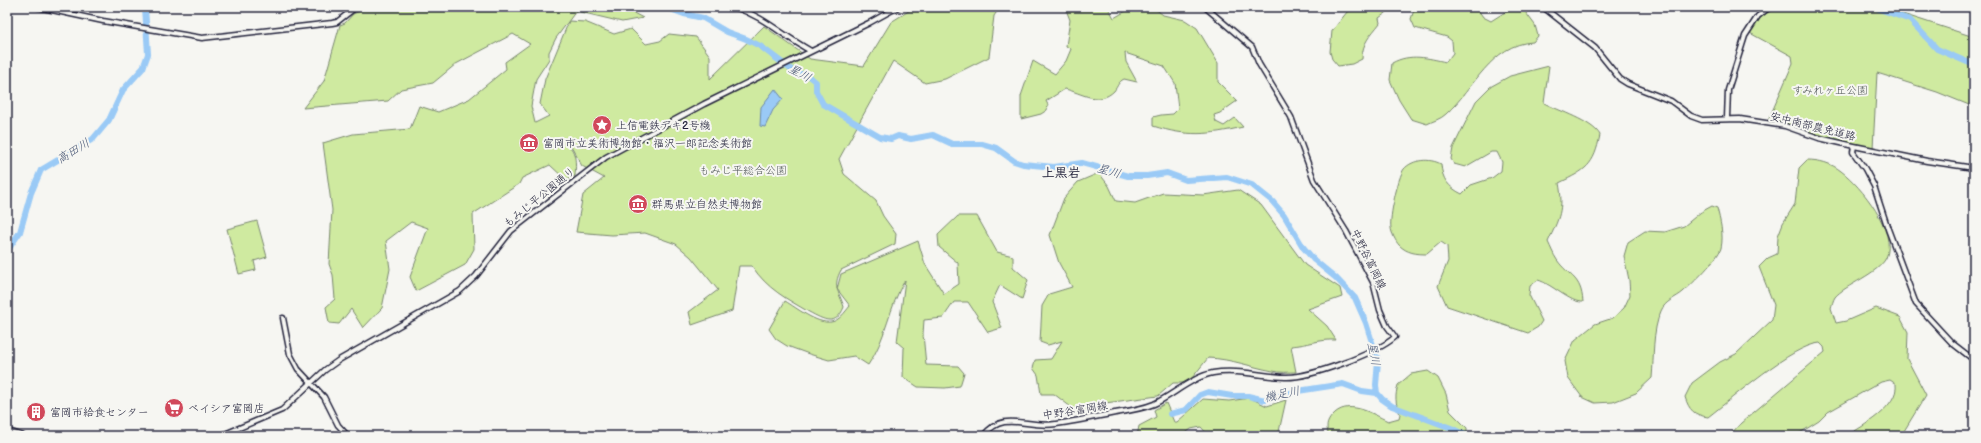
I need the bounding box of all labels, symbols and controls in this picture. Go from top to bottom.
water label: 星川 [786,61,814,86]
park label: すみれヶ丘公園 [1792,84,1868,97]
street label: 安中南部農免道路 [1769,110,1857,143]
place icon: 上信電鉄デキ2号機 [591,114,613,136]
place label: 上信電鉄デキ2号機 [616,119,711,132]
museum icon: 富岡市立美術博物館・福沢一郎記念美術館 [518,132,540,154]
water label: 高田川 [54,136,93,167]
place label: 富岡市立美術博物館・福沢一郎記念美術館 [543,137,752,150]
water label: 星川 [1095,161,1122,182]
park label: もみじ平総合公園 [699,164,787,177]
street label: もみじ平公園通り [501,165,578,230]
district label: 上黒岩 [1041,165,1081,181]
museum icon: 群馬県立自然史博物館 [627,193,649,215]
place label: 群馬県立自然史博物館 [652,198,762,211]
street label: 中野谷富岡線 [1348,227,1389,292]
water label: 星川 [1364,341,1383,367]
water label: 機足川 [1263,383,1301,406]
supermarket icon: ベイシア富岡店 [163,397,185,419]
street label: 中野谷富岡線 [1041,399,1109,422]
building icon: 富岡市給食センター [25,401,47,423]
place label: ベイシア富岡店 [188,402,265,415]
place label: 富岡市給食センター [50,406,149,419]

